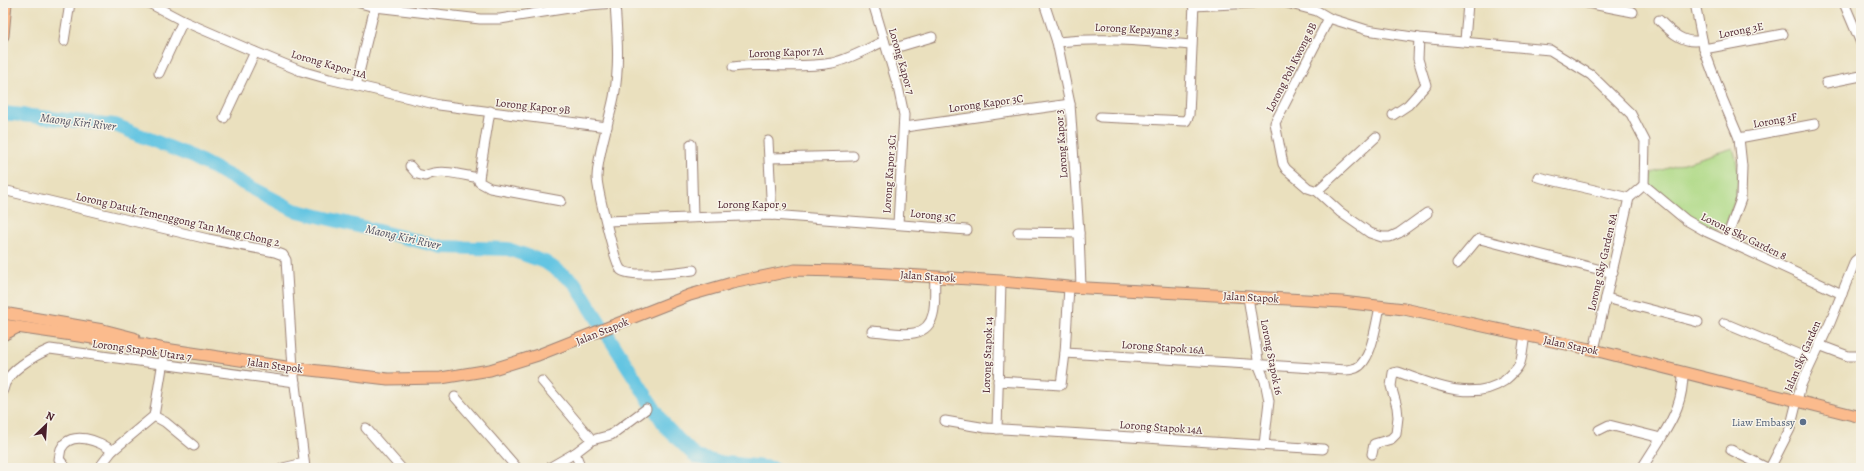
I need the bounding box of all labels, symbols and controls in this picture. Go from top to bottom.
street label: Lorong 3E [1717,19,1765,42]
street label: Lorong Kepayang 3 [1094,20,1180,39]
street label: Lorong Poh Kwong 8B [1262,20,1321,115]
street label: Lorong Kapor 7 [885,26,918,97]
street label: Lorong Kapor 7A [748,44,824,61]
street label: Lorong Kapor 11A [289,47,369,83]
street label: Lorong Kapor 3C [948,91,1025,116]
street label: Lorong Kapor 9B [495,95,571,118]
water label: Maong Kiri River [39,109,118,135]
street label: Lorong Kapor 3 [1052,109,1071,179]
street label: Lorong 3F [1752,109,1799,132]
street label: Lorong Kapor 3C1 [879,134,900,214]
street label: Lorong Datuk Temenggong Tan Meng Chong 2 [75,189,281,250]
street label: Lorong Kapor 9 [718,197,786,212]
street label: Lorong 3C [909,206,957,225]
street label: Lorong Sky Garden 8 [1698,209,1789,264]
street label: Lorong Sky Garden 8A [1584,211,1621,312]
water label: Maong Kiri River [364,221,443,254]
street label: Jalan Stapok [900,267,957,286]
street label: Jalan Stapok [1223,289,1280,306]
street label: Jalan Stapok [574,314,631,349]
street label: Lorong Stapok 14 [979,316,996,394]
street label: Lorong Stapok 16 [1257,318,1286,396]
street label: Jalan Sky Garden [1781,318,1824,394]
street label: Jalan Stapok [1542,332,1600,359]
street label: Lorong Stapok Utara 7 [91,336,193,365]
street label: Lorong Stapok 16A [1121,337,1206,358]
street label: Jalan Stapok [246,354,304,377]
north arrow [26,405,66,445]
text: N [43,408,57,425]
place label: Liaw Embassy [1732,415,1795,430]
street label: Lorong Stapok 14A [1119,417,1203,438]
marker: Liaw Embassy [1798,417,1808,427]

